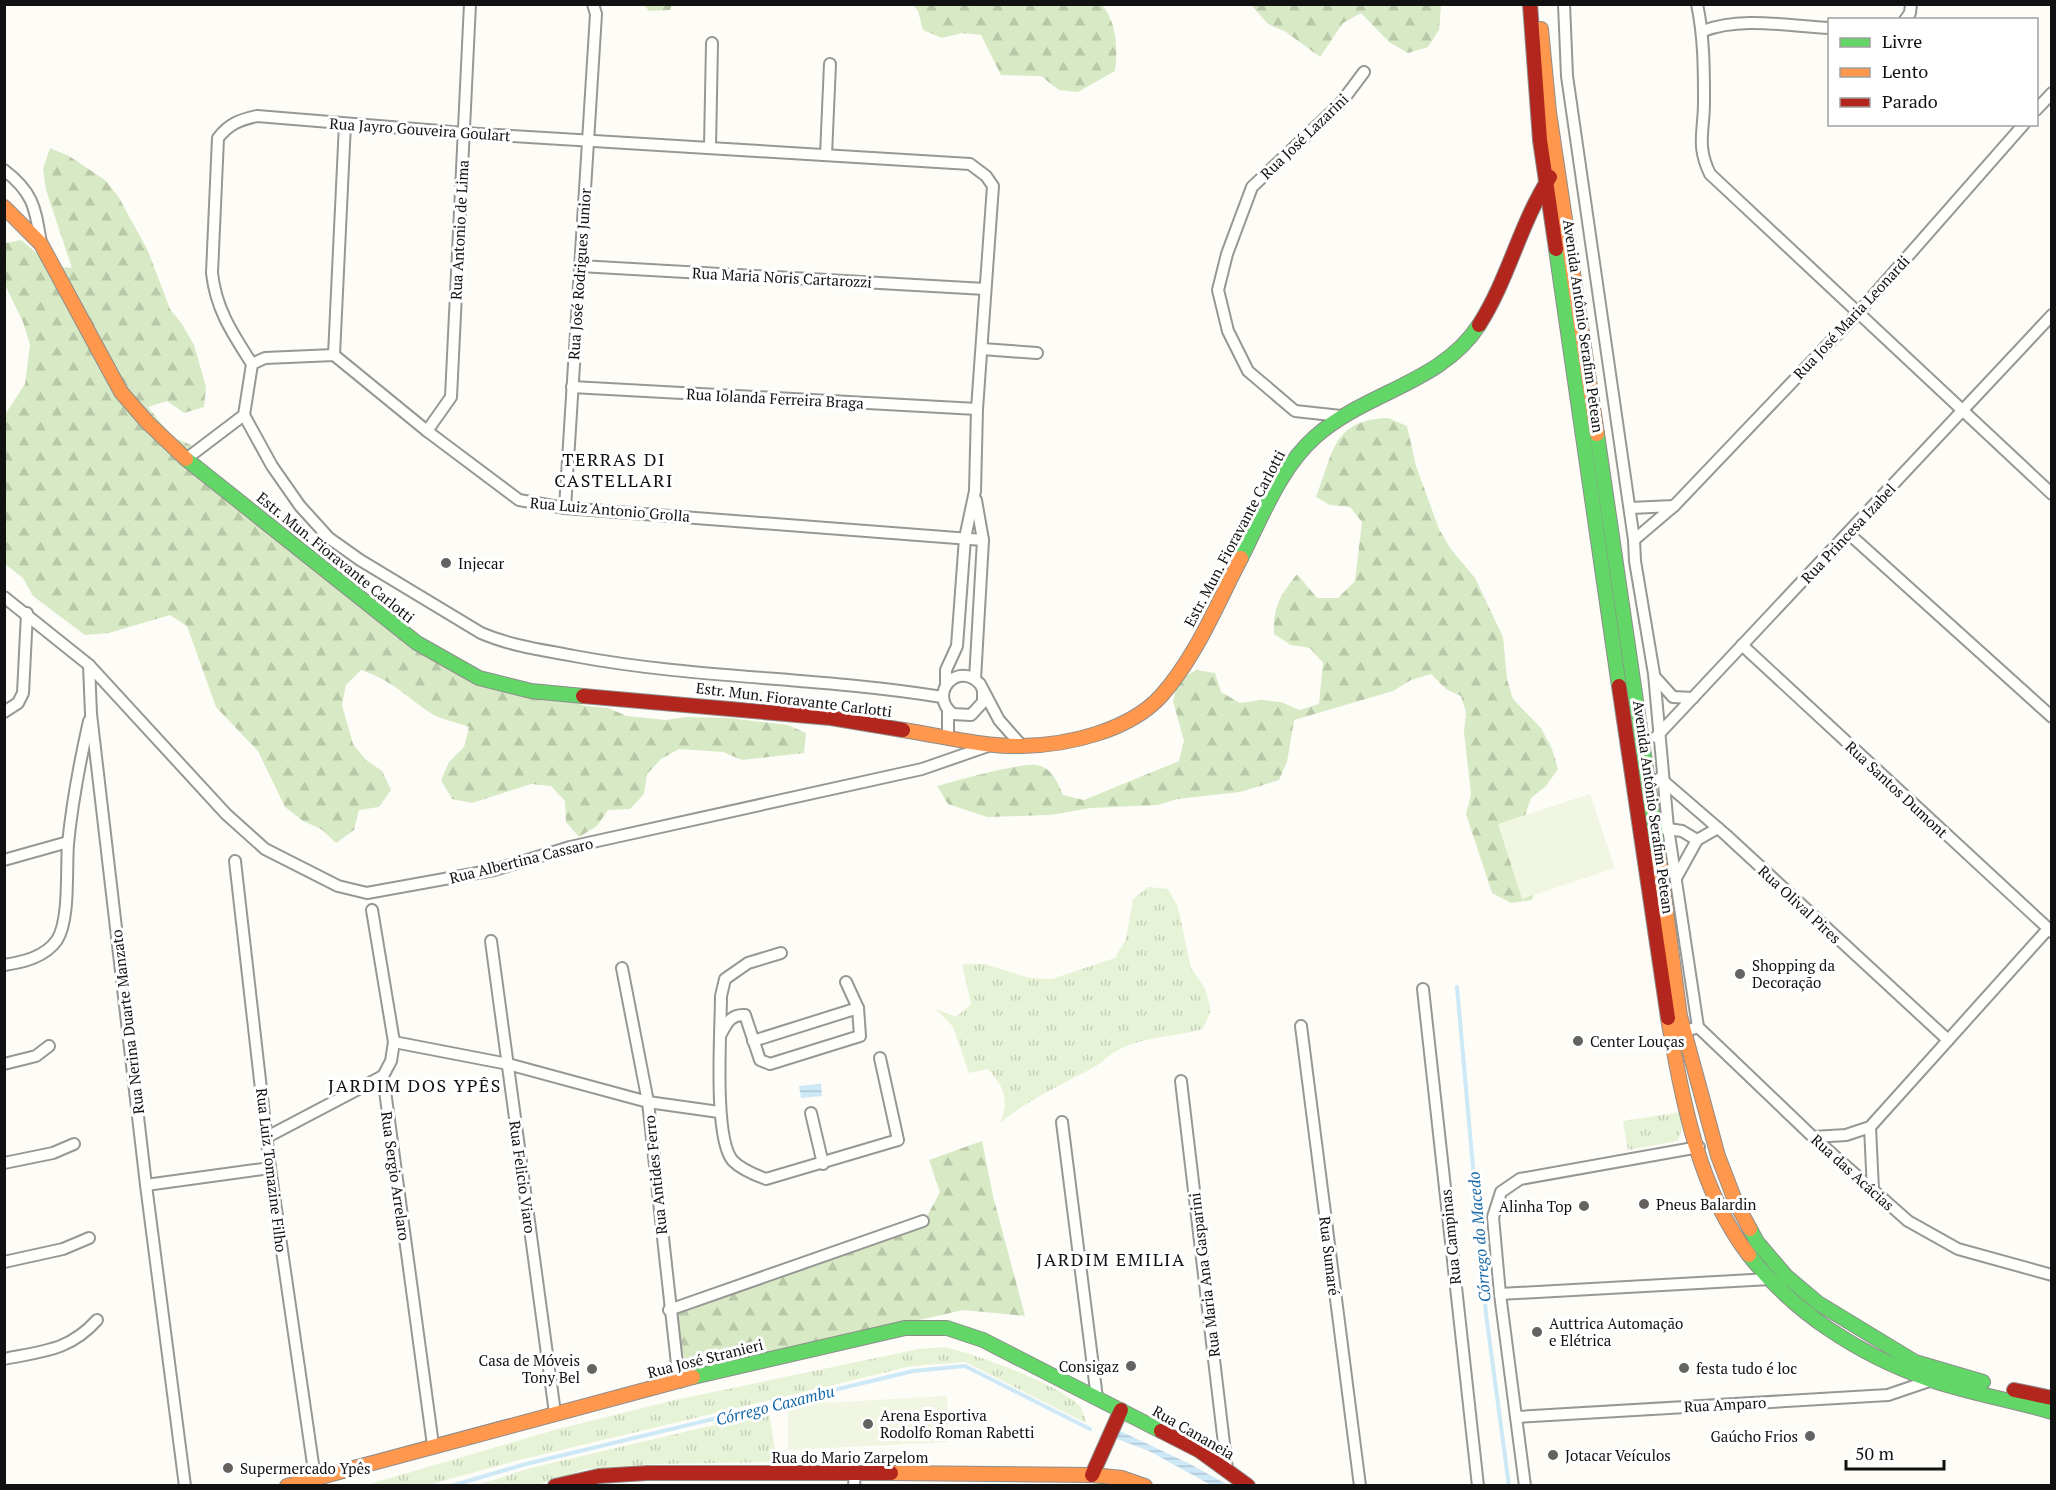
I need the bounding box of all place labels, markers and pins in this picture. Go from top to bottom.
place label: Injecar [458,553,505,573]
marker: Injecar [439,556,453,570]
place label: Shopping da Decoração [1752,955,1835,992]
marker: Shopping da Decoração [1733,967,1747,981]
place label: Center Louças [1590,1031,1684,1051]
marker: Center Louças [1571,1034,1585,1048]
place label: Pneus Balardin [1656,1194,1757,1214]
place label: Alinha Top [1499,1196,1572,1216]
marker: Pneus Balardin [1637,1197,1651,1211]
marker: Alinha Top [1577,1199,1591,1213]
place label: Auttrica Automação e Elétrica [1549,1313,1683,1350]
marker: Auttrica Automação e Elétrica [1530,1325,1544,1339]
place label: Casa de Móveis Tony Bel [479,1350,580,1387]
place label: Consigaz [1059,1356,1119,1376]
place label: festa tudo é loc [1696,1358,1797,1378]
marker: Consigaz [1124,1359,1138,1373]
marker: festa tudo é loc [1677,1361,1691,1375]
marker: Casa de Móveis Tony Bel [585,1362,599,1376]
place label: Arena Esportiva Rodolfo Roman Rabetti [880,1405,1035,1442]
marker: Arena Esportiva Rodolfo Roman Rabetti [861,1417,875,1431]
place label: Gaúcho Frios [1711,1426,1798,1446]
marker: Gaúcho Frios [1803,1429,1817,1443]
place label: Jotacar Veículos [1565,1445,1671,1465]
marker: Jotacar Veículos [1546,1448,1560,1462]
place label: Supermercado Ypês [240,1458,371,1478]
marker: Supermercado Ypês [221,1461,235,1475]

